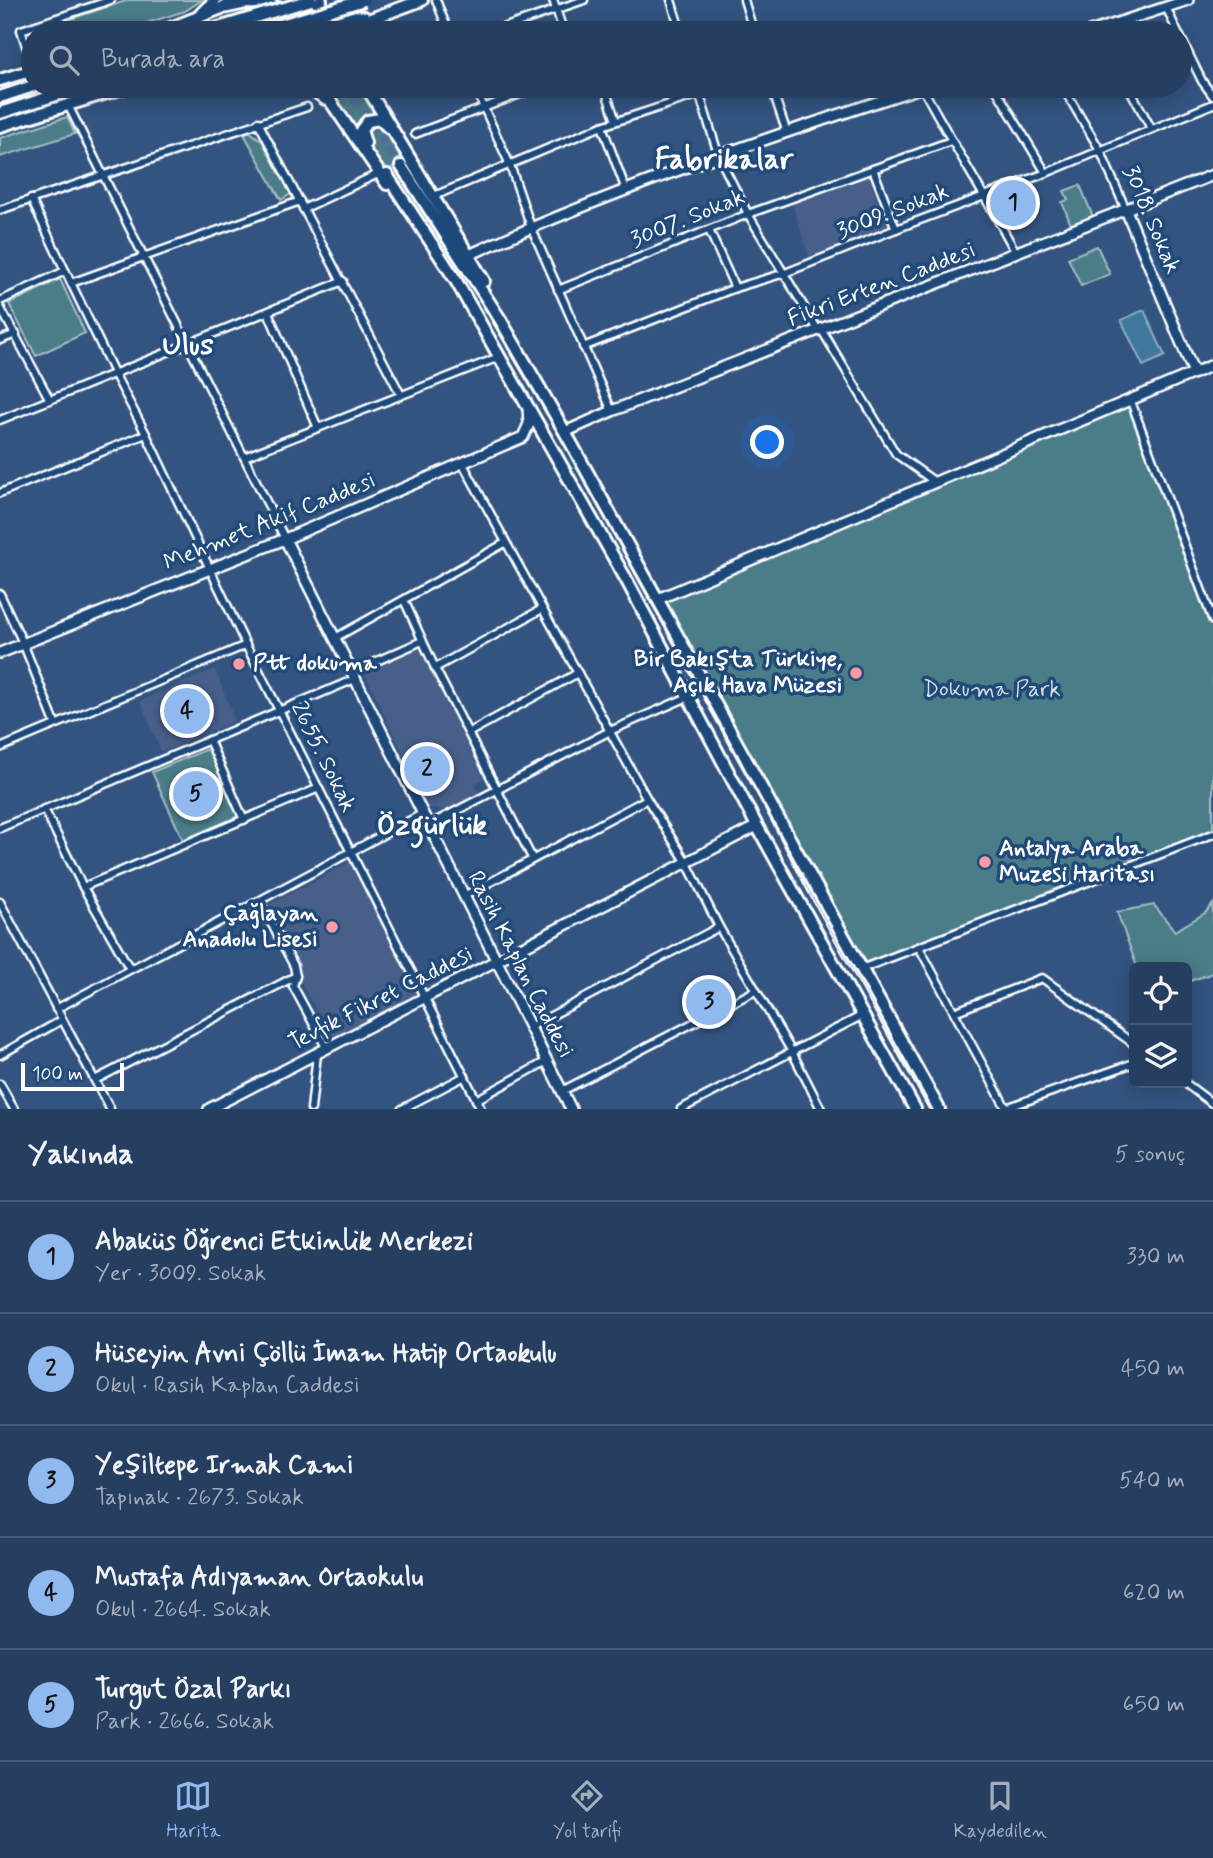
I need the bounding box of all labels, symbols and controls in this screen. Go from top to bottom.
search box [21,21,1192,98]
icon: search [45,41,83,79]
text: Burada ara [101,43,225,77]
district label: Fabrikalar [655,140,794,179]
street label: 3018. Sokak [1115,161,1187,279]
street label: 3009. Sokak [833,177,953,247]
pin: 1 [990,177,1036,229]
street label: 3007. Sokak [627,183,749,255]
street label: Fikri Erten Caddesi [784,235,980,335]
district label: Ulus [162,326,214,365]
your location [750,425,784,459]
street label: Mehmet Akif Caddesi [159,466,381,578]
place label: Bir Bakışta Türkiye, Açık Hava Müzesi [634,645,842,701]
place label: Ptt dokuma [253,649,378,679]
marker: Ptt dokuma [231,656,247,672]
marker: Bir Bakışta Türkiye, Açık Hava Müzesi [848,665,864,681]
park label: Dokuma Park [923,675,1061,705]
pin: 4 [164,685,210,737]
street label: 2655. Sokak [283,697,363,817]
pin: 2 [404,743,450,795]
pin: 5 [173,768,219,820]
district label: Özgürlük [377,806,487,849]
place label: Antalya Araba Muzesi Haritası [999,834,1155,890]
marker: Antalya Araba Muzesi Haritası [977,854,993,870]
street label: Rasih Kaplan Caddesi [460,866,580,1064]
place label: Çağlayan Anadolu Lisesi [182,899,319,955]
marker: Çağlayan Anadolu Lisesi [324,919,340,935]
street label: Tevfik Fikret Caddesi [284,940,478,1058]
map controls [1129,962,1192,1088]
button: locate [1129,962,1192,1025]
pin: 3 [686,976,732,1028]
button: layers [1129,1025,1192,1088]
scale bar [21,1060,124,1092]
text: 100 m [32,1062,83,1087]
text: Yakında [28,1135,134,1174]
text: 5 sonuç [1115,1140,1185,1170]
text: Abaküs Öğrenci Etkinlik Merkezi [95,1225,473,1259]
text: 1 [46,1242,56,1272]
text: 330 m [1127,1242,1185,1272]
text: Yer · 3009. Sokak [95,1259,266,1289]
text: Hüseyin Avni Çöllü İmam Hatip Ortaokulu [95,1337,557,1371]
text: 2 [45,1354,57,1384]
text: 450 m [1121,1354,1185,1384]
text: Okul · Rasih Kaplan Caddesi [95,1371,360,1401]
text: Yeşiltepe Irmak Cami [95,1449,354,1483]
text: 3 [46,1466,56,1496]
text: 540 m [1119,1466,1185,1496]
text: Tapınak · 2673. Sokak [95,1483,304,1513]
text: Mustafa Adıyaman Ortaokulu [95,1561,423,1595]
text: 4 [44,1578,58,1608]
text: 620 m [1123,1578,1185,1608]
text: Okul · 2664. Sokak [95,1595,271,1625]
text: Turgut Özal Parkı [95,1673,292,1707]
text: 5 [44,1690,58,1720]
text: 650 m [1123,1690,1185,1720]
text: Park · 2666. Sokak [95,1707,274,1737]
tab: Harita [166,1777,221,1844]
tab: Yol tarifi [553,1777,621,1844]
tab: Kaydedilen [954,1777,1047,1844]

